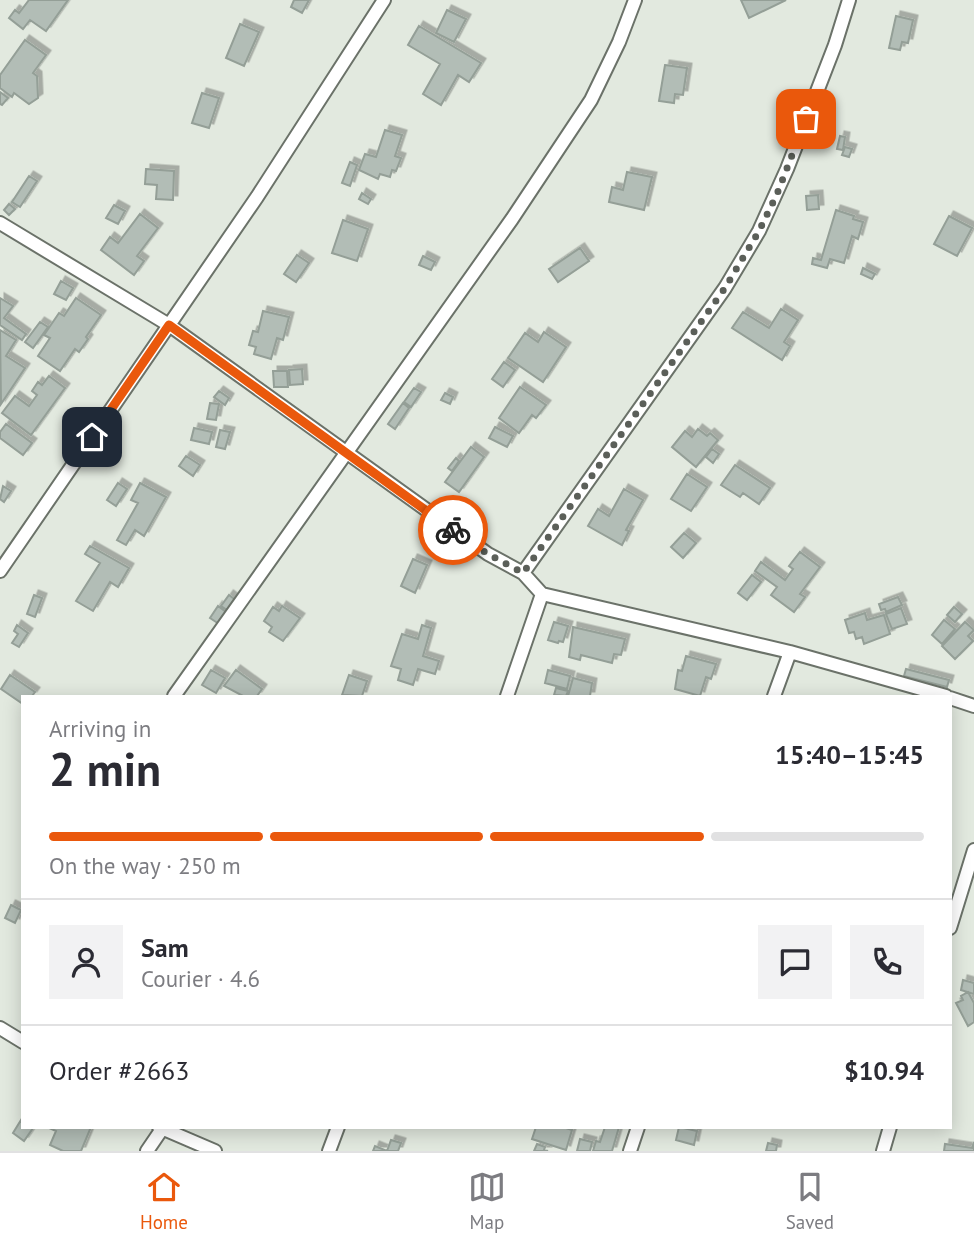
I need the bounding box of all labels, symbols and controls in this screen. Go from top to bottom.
pin [776,89,836,149]
icon: bag [787,100,825,138]
pin [62,407,122,467]
icon: home [73,418,111,456]
courier [418,495,488,565]
icon: bike [434,511,472,549]
text: Arriving in [49,714,151,743]
text: 15:40–15:45 [775,738,924,771]
text: 2 min [49,739,161,799]
text: On the way · 250 m [49,851,241,880]
button: person [49,925,123,999]
button: chat [758,925,832,999]
button: phone [850,925,924,999]
text: Sam [141,931,189,964]
text: Courier · 4.6 [141,964,260,993]
text: Order #2663 [49,1054,189,1087]
text: $10.94 [844,1054,924,1087]
tab: Home [140,1168,188,1234]
tab: Map [468,1168,506,1234]
tab: Saved [786,1168,834,1234]

